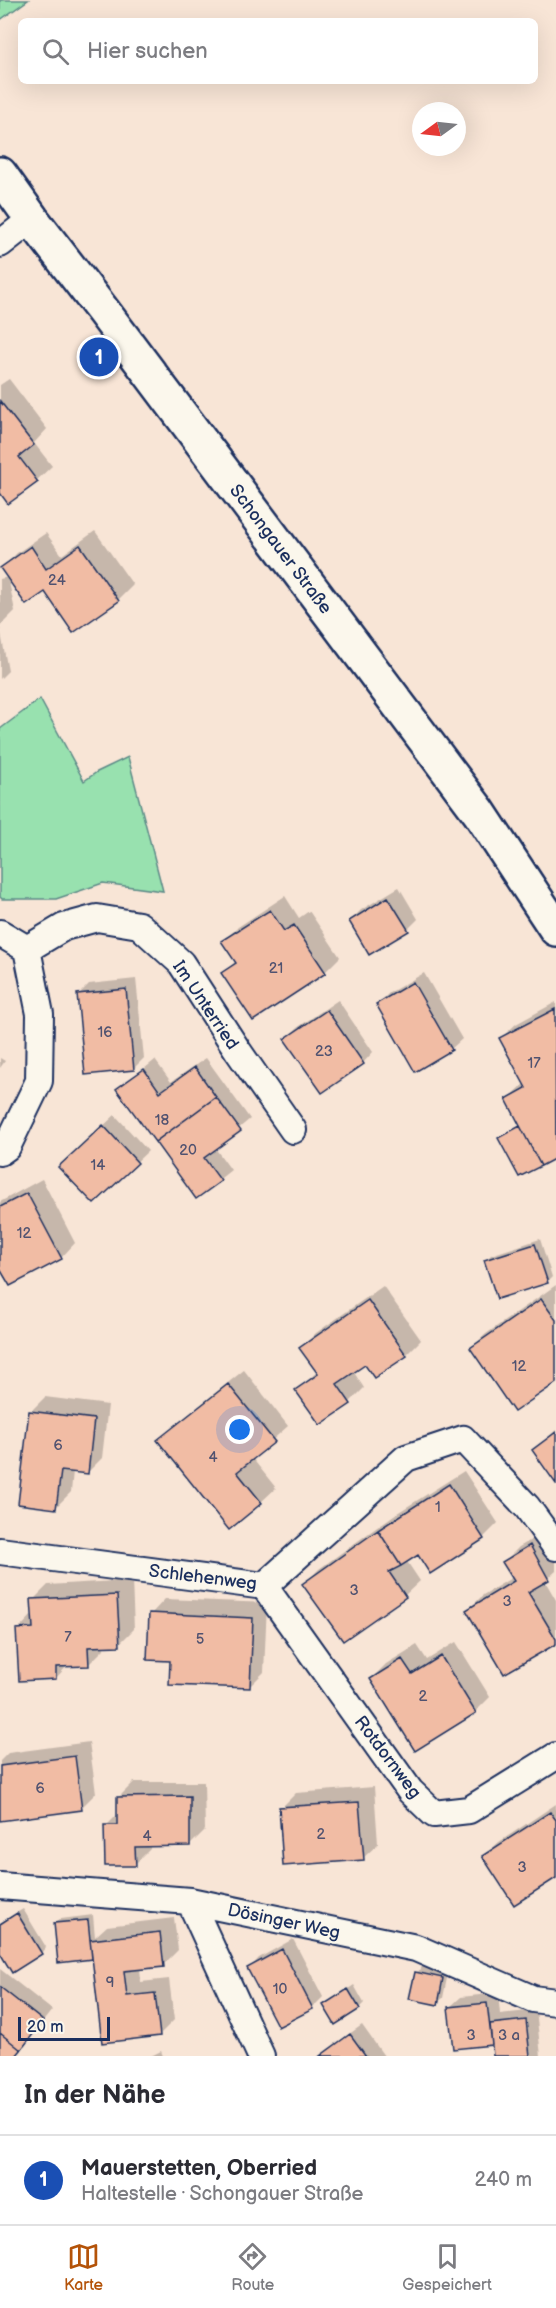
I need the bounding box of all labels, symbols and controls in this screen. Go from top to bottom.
search box [18,18,538,84]
icon: search [39,35,72,68]
text: Hier suchen [87,38,208,65]
north arrow [412,102,466,156]
pin: 1 [80,334,118,380]
street label: Schongauer Straße [225,480,336,618]
house number: 24 [48,571,66,590]
street label: Im Unterried [168,957,243,1054]
house number: 21 [269,959,283,978]
house number: 16 [98,1023,112,1042]
house number: 23 [315,1042,333,1061]
house number: 17 [527,1054,541,1073]
house number: 18 [155,1111,170,1130]
house number: 20 [179,1141,197,1160]
house number: 14 [91,1156,105,1175]
house number: 12 [17,1224,31,1243]
house number: 12 [512,1357,526,1376]
your location [225,1415,254,1444]
house number: 6 [53,1436,63,1455]
house number: 4 [208,1448,218,1467]
house number: 1 [435,1498,441,1517]
street label: Schlehenweg [148,1560,258,1595]
house number: 3 [349,1581,359,1600]
house number: 3 [502,1592,512,1611]
house number: 7 [64,1628,72,1647]
house number: 5 [196,1630,204,1649]
house number: 2 [419,1687,428,1706]
street label: Rotdornweg [350,1712,425,1803]
house number: 6 [35,1779,45,1798]
house number: 2 [317,1825,326,1844]
house number: 4 [142,1827,152,1846]
house number: 3 [517,1858,527,1877]
street label: Dösinger Weg [226,1899,342,1944]
house number: 9 [106,1973,114,1992]
house number: 10 [273,1980,287,1999]
scale bar [18,2014,110,2042]
text: 20 m [27,2018,63,2037]
house number: 3 [466,2026,476,2045]
house number: 3 a [498,2026,520,2045]
text: In der Nähe [24,2080,166,2111]
text: Mauerstetten, Oberried [81,2155,317,2182]
text: 1 [39,2168,48,2192]
text: 240 m [475,2168,532,2192]
text: Haltestelle · Schongauer Straße [81,2182,363,2206]
tab: Karte [64,2240,103,2295]
tab: Route [231,2240,274,2295]
tab: Gespeichert [402,2240,492,2295]

